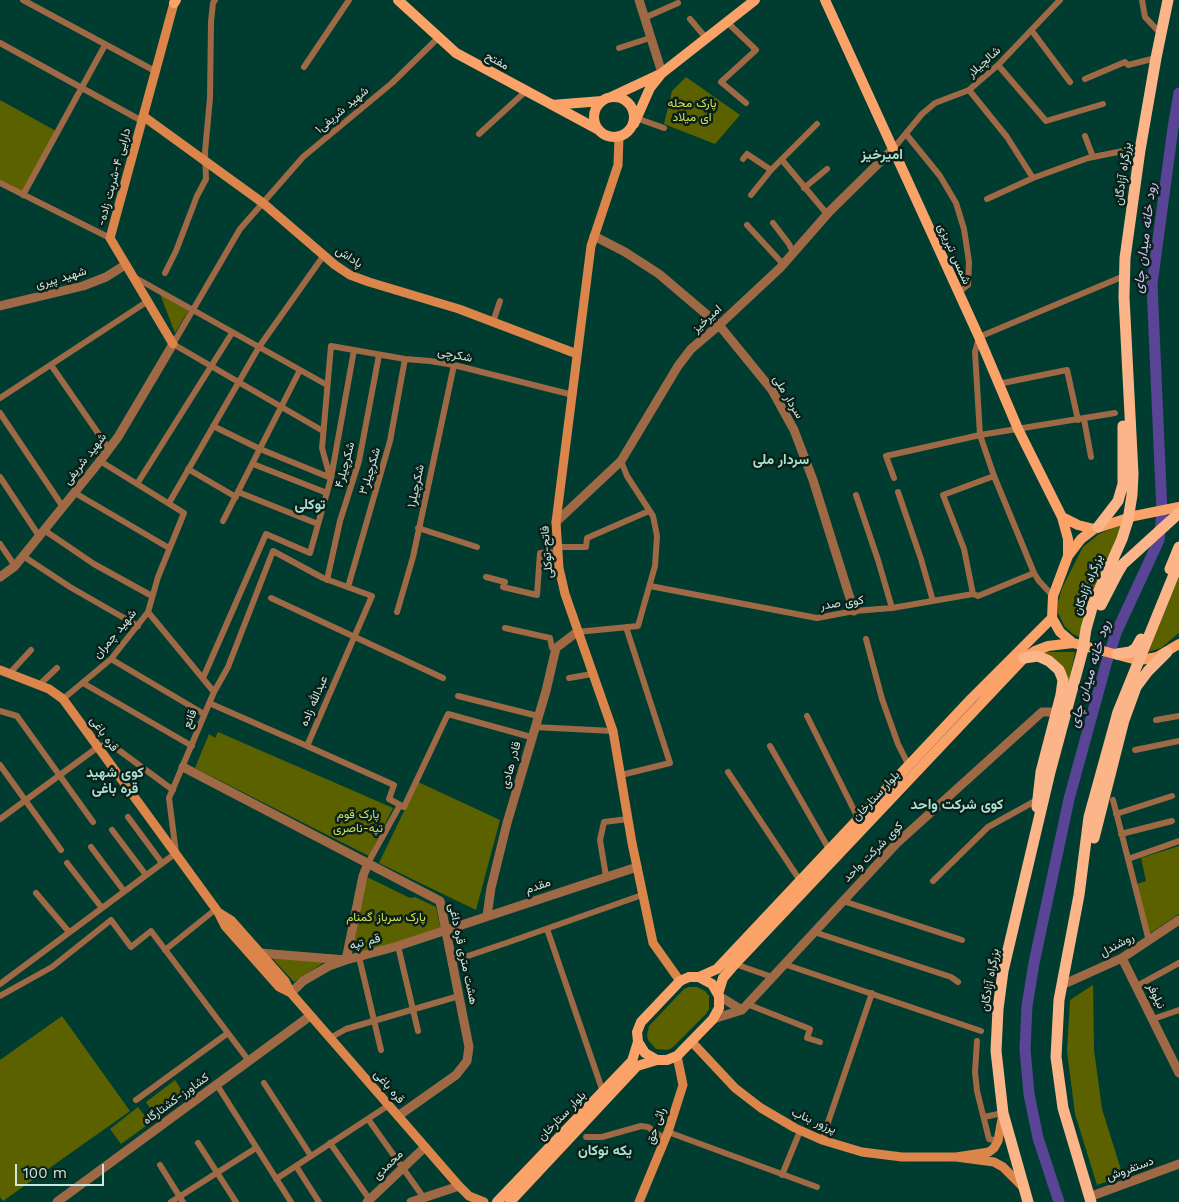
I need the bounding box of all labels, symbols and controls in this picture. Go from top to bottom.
street label: شالچیلار [964,43,1004,81]
street label: مفتح [483,49,511,73]
street label: شهید شریفی۱ [312,83,372,137]
park label: پارک محله ای میلاد [667,96,717,124]
street label: -دارایی ۴-شربت زاده [94,126,134,228]
street label: بزرگراه آزادگان [1111,141,1135,207]
district label: امیرخیز [861,147,903,163]
water label: رود خانه میدان چای [1130,182,1160,294]
street label: شمس تبریزی [934,221,974,287]
street label: پاداش [333,243,365,271]
street label: شهید پیری [34,264,88,292]
street label: امیرخیز [689,302,725,336]
street label: شکرچی [436,344,474,366]
street label: سردار ملی [769,373,807,421]
street label: شهید شریفى [60,430,110,488]
street label: شکرچیلر۴ [332,440,358,490]
street label: شکرچیلر۳ [356,446,384,496]
district label: سردار ملی [753,452,809,468]
street label: شکرچیلر۱ [404,463,428,509]
district label: توکلی [295,497,325,513]
street label: فاتح-توکلی [538,525,556,579]
street label: بزرگراه آزادگان [1070,553,1106,617]
street label: کوی صدر [819,593,865,613]
street label: شهید چمران [90,606,140,662]
water label: رود خانه میدان چای [1066,618,1114,730]
street label: عبدالله زاده [297,674,331,728]
street label: قانع [180,707,200,731]
street label: قره باغی [87,714,121,754]
street label: قادر هادی [498,740,524,790]
district label: کوی شهید قره باغی [86,765,144,798]
street label: بلوار ستارخان [849,768,903,824]
district label: کوی شرکت واحد [911,797,1003,813]
park label: پارک قوم تپه-ناصری [333,807,383,835]
street label: کوی شرکت واحد [840,819,906,885]
street label: مقدم [523,875,553,897]
street label: هشت متری قره داغی [445,902,481,1006]
park label: پارک سرباز گمنام [346,910,426,924]
street label: روشندل [1097,930,1137,960]
street label: قم تپه [348,931,382,953]
street label: بزرگراه آزادگان [977,947,1003,1013]
street label: نیلوفر [1144,981,1168,1011]
street label: قره باغی [371,1067,407,1107]
street label: کشاورز-کشتارگاه [140,1070,212,1128]
street label: بلوار ستارخان [535,1088,589,1144]
street label: پرزور بناب [789,1105,839,1137]
street label: راثی حق [643,1106,669,1146]
district label: یکه توکان [578,1143,632,1159]
street label: محمدی [370,1147,406,1183]
scale bar [18,1154,106,1186]
street label: دستفروش [1104,1154,1156,1184]
text: 100 m [23,1164,67,1182]

